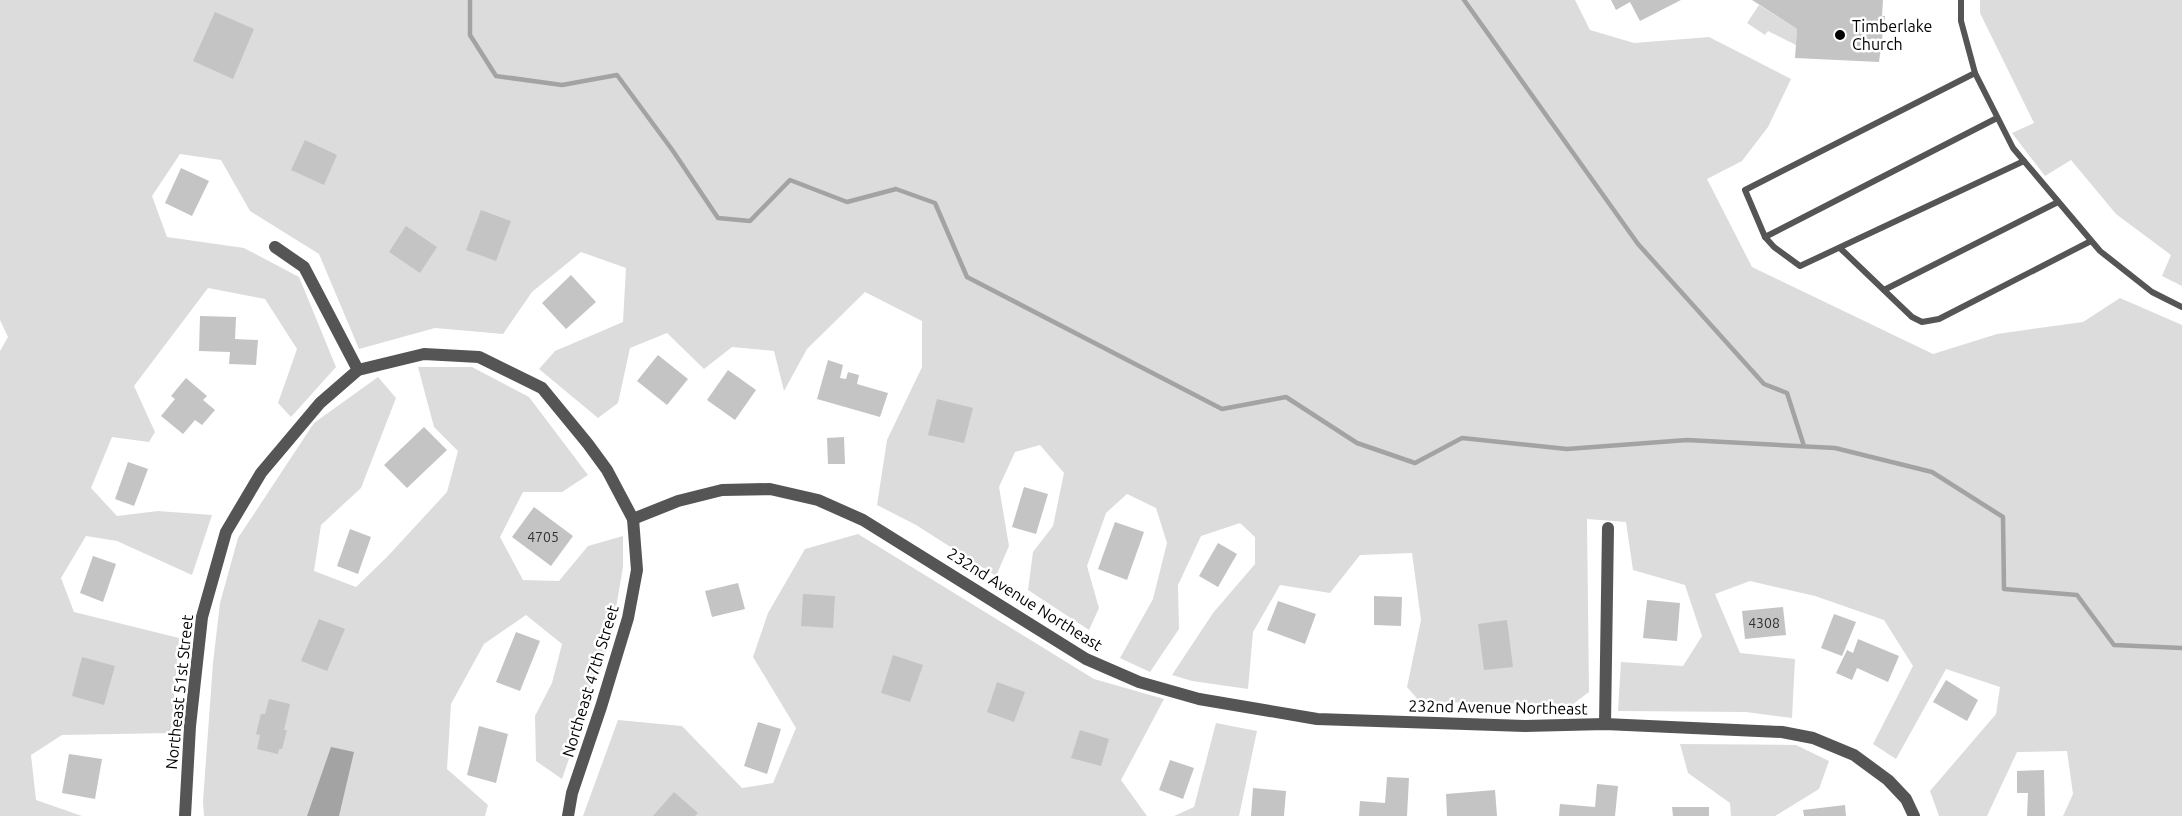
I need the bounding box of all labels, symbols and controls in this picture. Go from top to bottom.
place label: Timberlake Church [1852,17,1932,53]
marker: Timberlake Church [1833,28,1847,42]
house number: 4705 [527,529,559,545]
street label: 232nd Avenue Northeast [944,544,1106,655]
street label: Northeast 47th Street [558,602,622,759]
street label: Northeast 51st Street [162,613,196,770]
house number: 4308 [1748,615,1780,631]
street label: 232nd Avenue Northeast [1408,696,1589,718]

